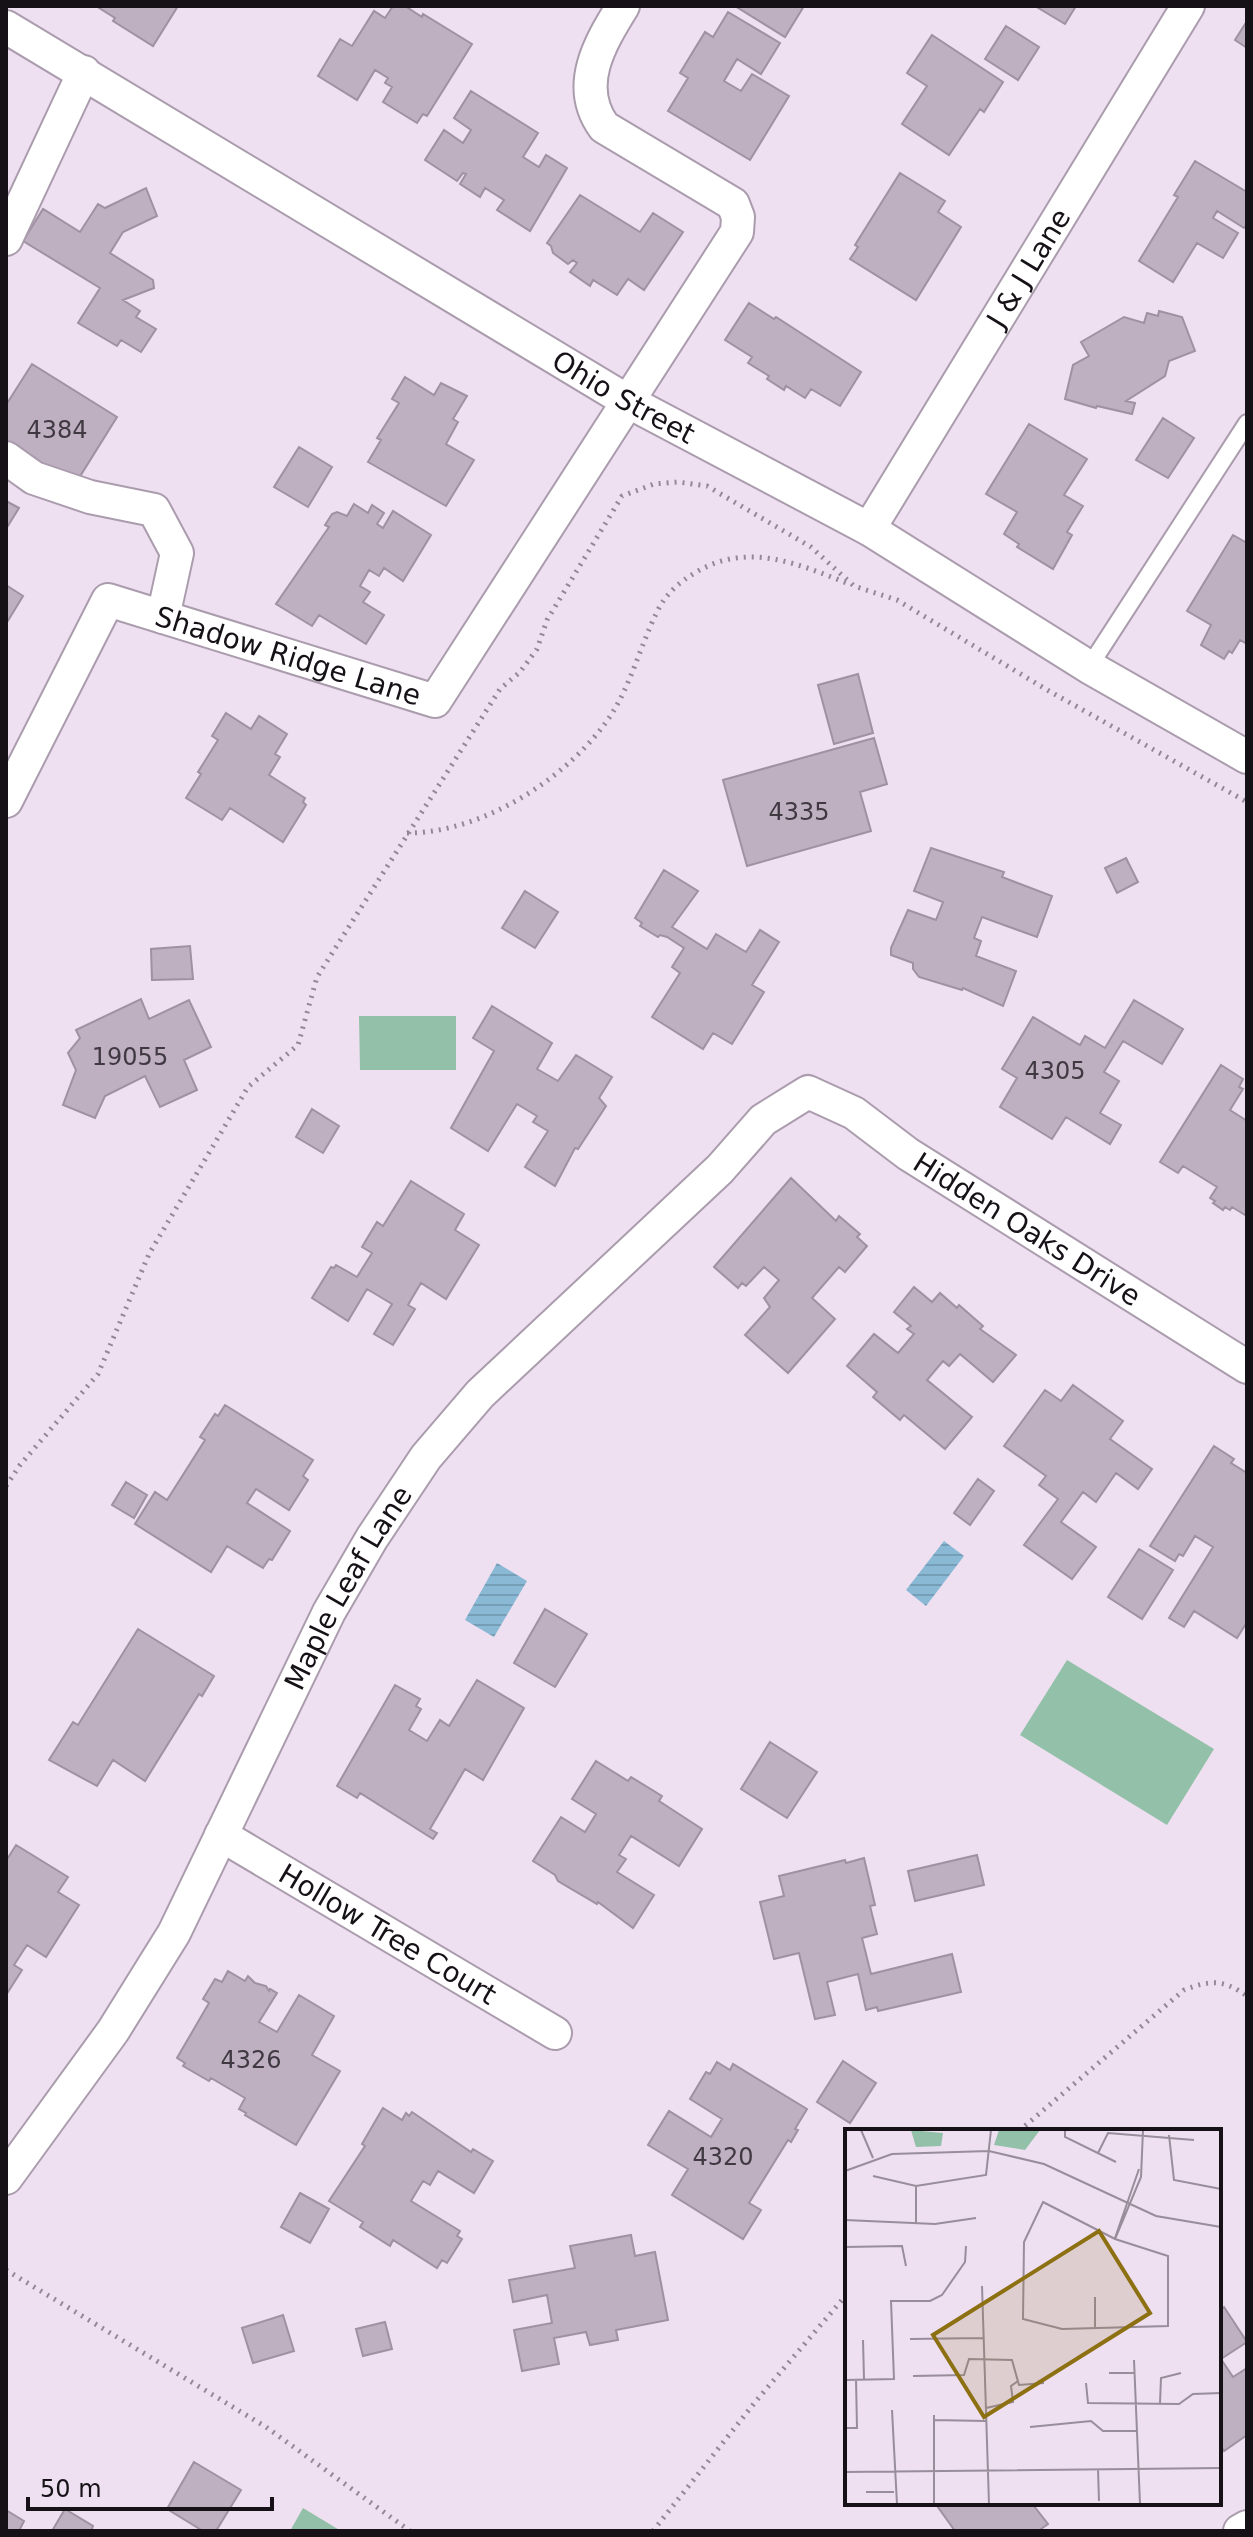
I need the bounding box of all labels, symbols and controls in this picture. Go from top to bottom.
street label: J & J Lane [979,202,1077,335]
street label: Ohio Street [546,343,701,450]
house number: 4384 [26,416,88,444]
street label: Shadow Ridge Lane [151,599,425,712]
house number: 4335 [768,798,830,826]
house number: 19055 [92,1043,168,1071]
house number: 4305 [1024,1057,1086,1085]
street label: Hidden Oaks Drive [908,1145,1147,1313]
street label: Maple Leaf Lane [278,1480,419,1695]
street label: Hollow Tree Court [273,1857,503,2011]
house number: 4326 [220,2046,282,2074]
inset map [845,2129,1221,2505]
house number: 4320 [692,2143,754,2171]
scale bar [28,2461,272,2511]
text: 50 m [40,2475,102,2503]

